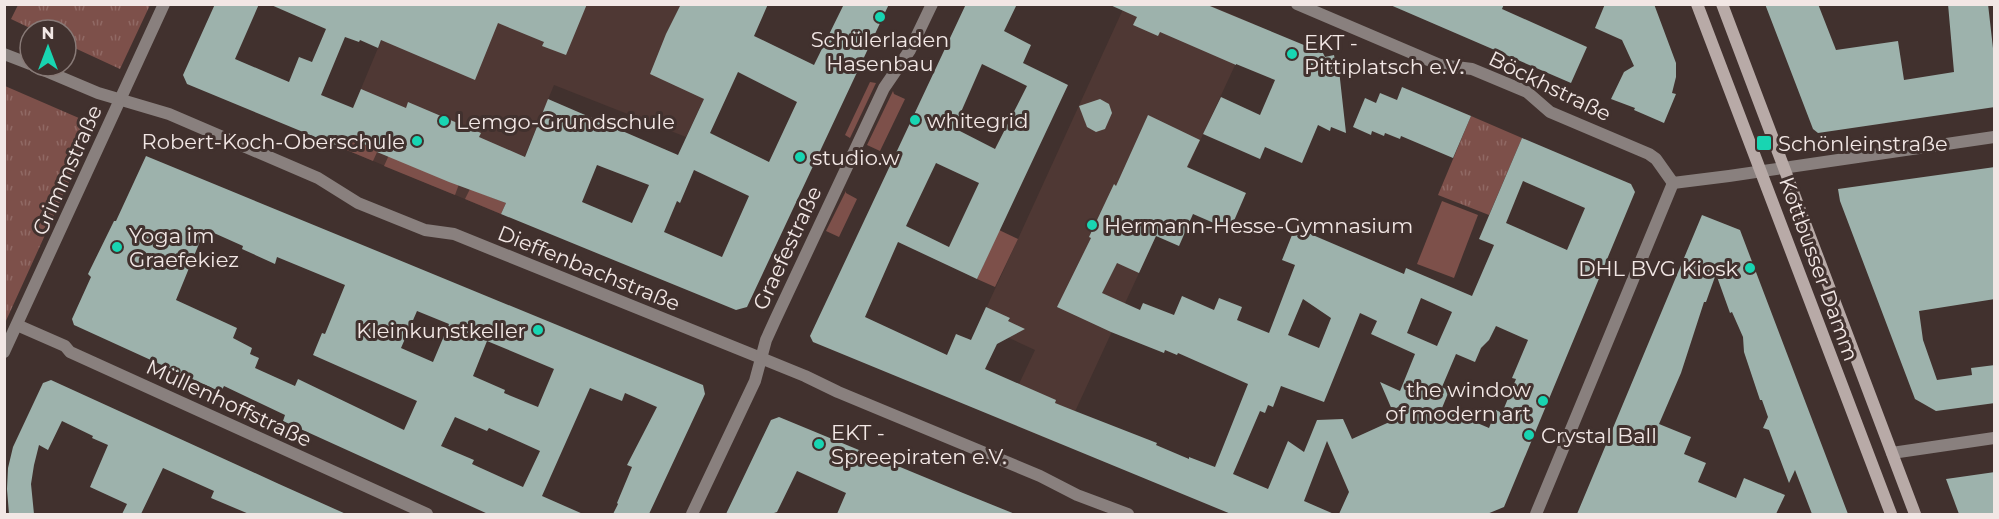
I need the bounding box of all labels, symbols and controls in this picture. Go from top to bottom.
marker: Schülerladen Hasenbau [873,10,887,24]
north arrow [18,18,78,78]
text: N [42,24,54,43]
place label: Schülerladen Hasenbau [811,27,949,76]
place label: EKT - Pittiplatsch e.V. [1304,30,1464,79]
street label: Böckhstraße [1485,46,1615,126]
marker: EKT - Pittiplatsch e.V. [1285,47,1299,61]
street label: Grimmstraße [27,101,107,239]
place label: whitegrid [927,108,1028,133]
place label: Lemgo-Grundschule [456,109,675,134]
marker: whitegrid [908,113,922,127]
marker: Lemgo-Grundschule [437,114,451,128]
place label: Robert-Koch-Oberschule [142,129,405,154]
place label: Schönleinstraße [1778,131,1948,156]
marker: Robert-Koch-Oberschule [410,134,424,148]
marker: Schönleinstraße [1755,134,1773,152]
place label: studio.w [812,145,900,170]
marker: studio.w [793,150,807,164]
street label: Kottbusser Damm [1774,174,1864,364]
street label: Graefestraße [747,182,827,314]
place label: Hermann-Hesse-Gymnasium [1104,213,1413,238]
marker: Hermann-Hesse-Gymnasium [1085,218,1099,232]
street label: Dieffenbachstraße [494,220,684,316]
place label: Yoga im Graefekiez [129,223,239,272]
marker: Yoga im Graefekiez [110,240,124,254]
place label: DHL BVG Kiosk [1578,256,1738,281]
marker: DHL BVG Kiosk [1743,261,1757,275]
place label: Kleinkunstkeller [356,318,526,343]
marker: Kleinkunstkeller [531,323,545,337]
street label: Müllenhoffstraße [142,354,316,452]
place label: the window of modern art [1385,377,1532,426]
marker: the window of modern art [1536,394,1550,408]
place label: EKT - Spreepiraten e.V. [831,420,1007,469]
place label: Crystal Ball [1541,423,1657,448]
marker: Crystal Ball [1522,428,1536,442]
marker: EKT - Spreepiraten e.V. [812,437,826,451]

